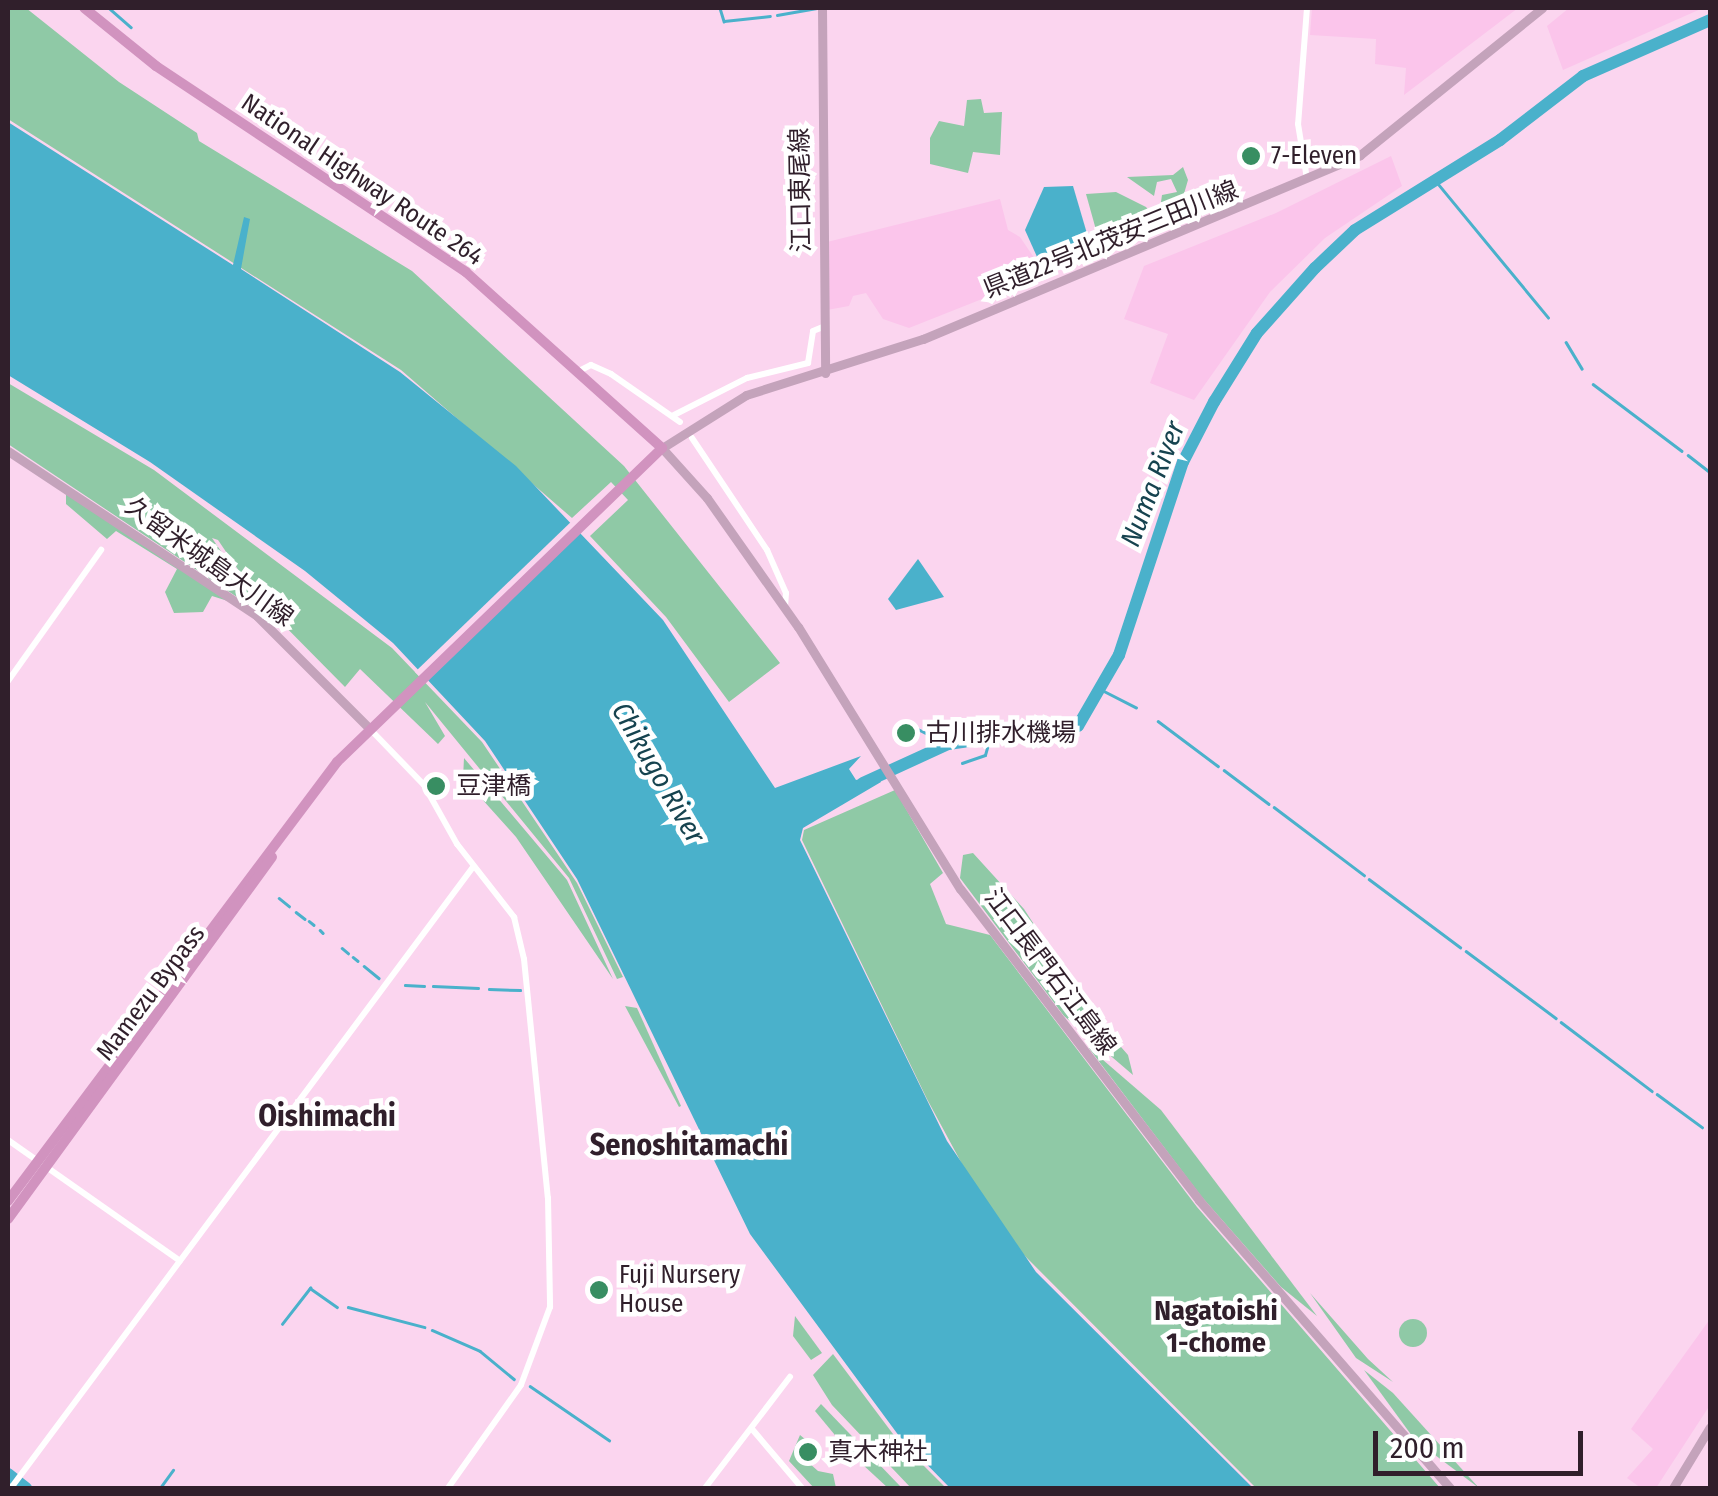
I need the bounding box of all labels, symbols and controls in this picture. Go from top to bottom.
street label: National Highway Route 264 [235,88,489,272]
street label: 江口東尾線 [785,127,817,253]
place label: 7-Eleven [1271,141,1357,171]
marker: 7-Eleven [1240,145,1262,167]
street label: 県道22号北茂安三田川線 [979,175,1243,305]
water label: Numa River [1114,417,1192,551]
street label: 久留米城島大川線 [119,491,299,633]
water label: Chikugo River [604,697,712,849]
place label: 古川排水機場 [926,718,1076,748]
marker: 古川排水機場 [895,722,917,744]
place label: 豆津橋 [456,771,531,801]
marker: 豆津橋 [425,775,447,797]
street label: 江口長門石江島線 [978,883,1122,1061]
street label: Mamezu Bypass [91,920,211,1066]
district label: Oishimachi [258,1098,396,1134]
district label: Senoshitamachi [590,1127,788,1163]
place label: Fuji Nursery House [619,1261,740,1320]
marker: Fuji Nursery House [588,1279,610,1301]
district label: Nagatoishi 1-chome [1154,1294,1278,1360]
scale bar [1378,1411,1588,1473]
text: 200 m [1390,1430,1465,1466]
place label: 真木神社 [828,1437,928,1467]
marker: 真木神社 [797,1441,819,1463]

